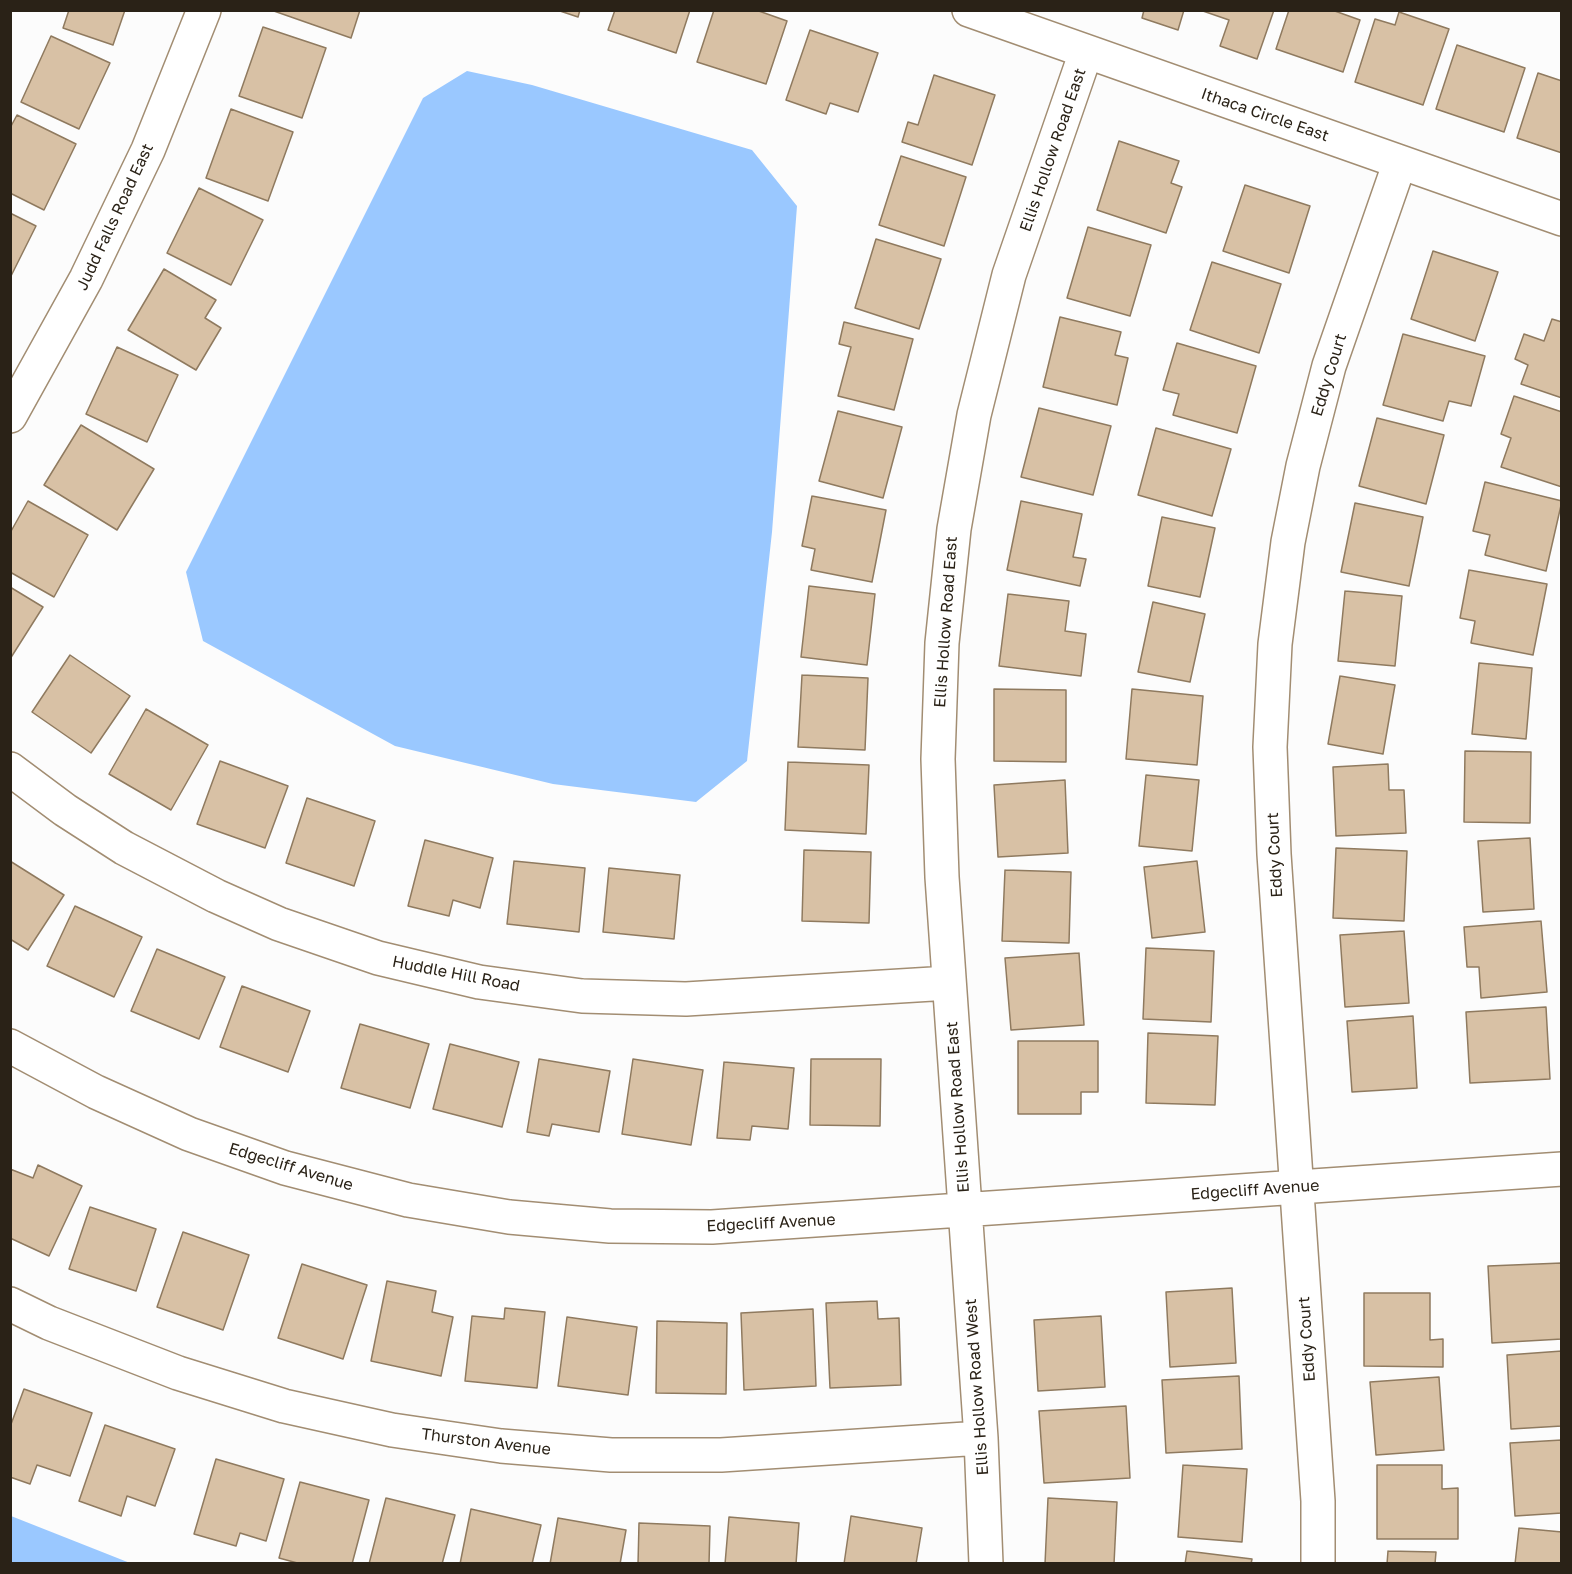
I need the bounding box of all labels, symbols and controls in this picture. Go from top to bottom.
street label: Ellis Hollow Road East [1016,66,1090,234]
street label: Ithaca Circle East [1199,84,1331,146]
street label: Judd Falls Road East [73,140,157,294]
street label: Eddy Court [1307,331,1351,419]
street label: Ellis Hollow Road East [930,536,962,708]
street label: Eddy Court [1263,812,1287,898]
street label: Huddle Hill Road [391,952,521,996]
street label: Ellis Hollow Road East [942,1021,974,1193]
street label: Edgecliff Avenue [227,1139,355,1195]
street label: Edgecliff Avenue [1190,1176,1320,1204]
street label: Edgecliff Avenue [706,1210,836,1236]
street label: Eddy Court [1294,1296,1320,1382]
street label: Ellis Hollow Road West [961,1298,993,1476]
street label: Thurston Avenue [420,1425,552,1459]

